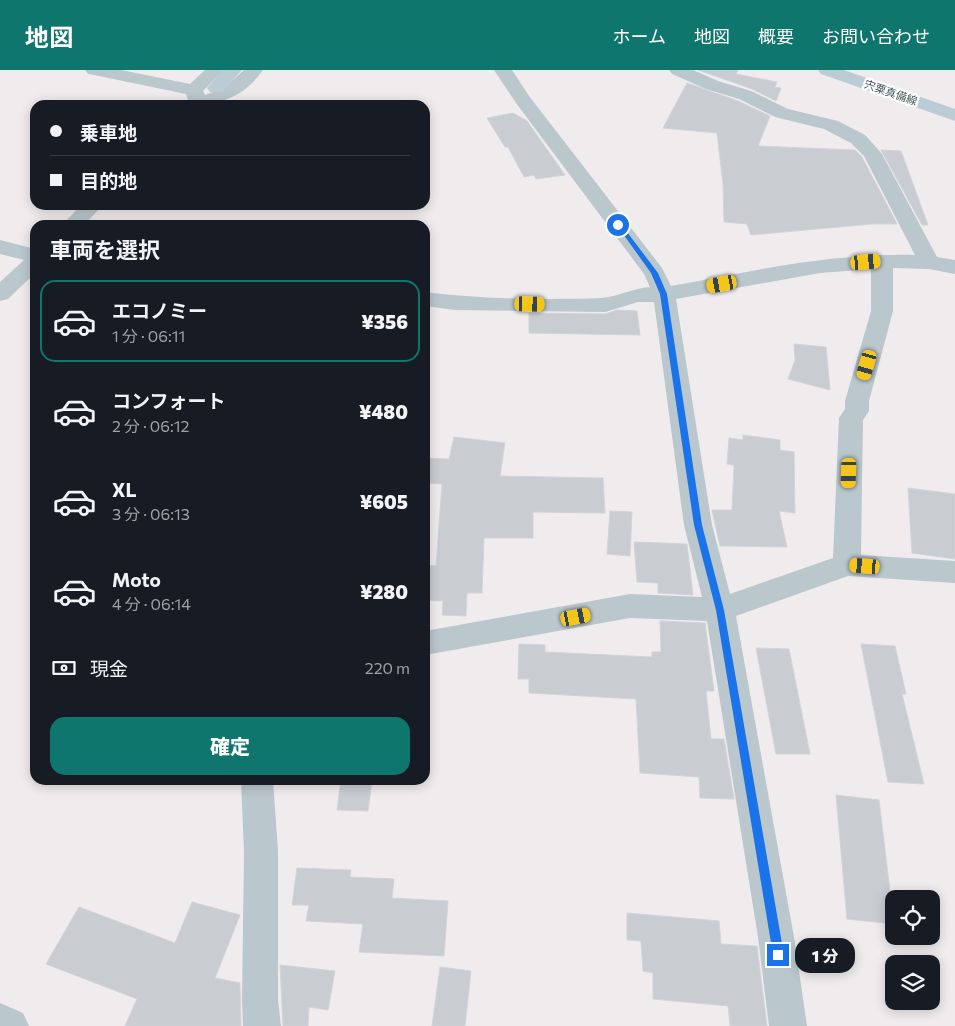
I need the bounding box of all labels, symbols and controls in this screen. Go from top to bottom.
text: 地図 [25,22,73,51]
text: ホーム [613,25,666,47]
text: 地図 [694,25,730,47]
text: 概要 [758,25,794,47]
text: お問い合わせ [822,25,930,47]
street label: 宍粟真備線 [863,77,919,107]
text: 乗車地 [80,121,137,144]
text: 目的地 [80,169,137,192]
route start [607,214,629,236]
text: 車両を選択 [50,236,160,263]
car [850,253,881,271]
car [705,274,738,294]
car [514,296,545,312]
icon: car [52,299,97,344]
text: エコノミー [112,299,207,322]
text: ¥356 [361,310,408,333]
text: 1 分 · 06:11 [112,326,185,345]
car [855,349,878,381]
icon: car [52,389,97,434]
text: コンフォート [112,389,225,412]
text: ¥480 [359,400,408,423]
text: 2 分 · 06:12 [112,416,189,435]
car [840,458,857,488]
text: XL [112,478,137,501]
icon: car [52,479,97,524]
text: ¥605 [360,490,408,513]
text: 3 分 · 06:13 [112,504,190,523]
car [849,557,880,575]
text: Moto [112,568,161,591]
icon: car [52,569,97,614]
text: ¥280 [360,580,408,603]
text: 4 分 · 06:14 [112,594,191,613]
car [559,607,592,627]
icon: cash [50,654,78,682]
text: 現金 [90,657,128,680]
text: 220 m [365,658,410,677]
button: 確定 [50,717,410,775]
map controls [885,890,940,1010]
button: locate [885,890,940,945]
callout: 1 分 [796,938,856,972]
route end [767,944,789,966]
text: 1 分 [812,946,838,965]
button: layers [885,955,940,1010]

